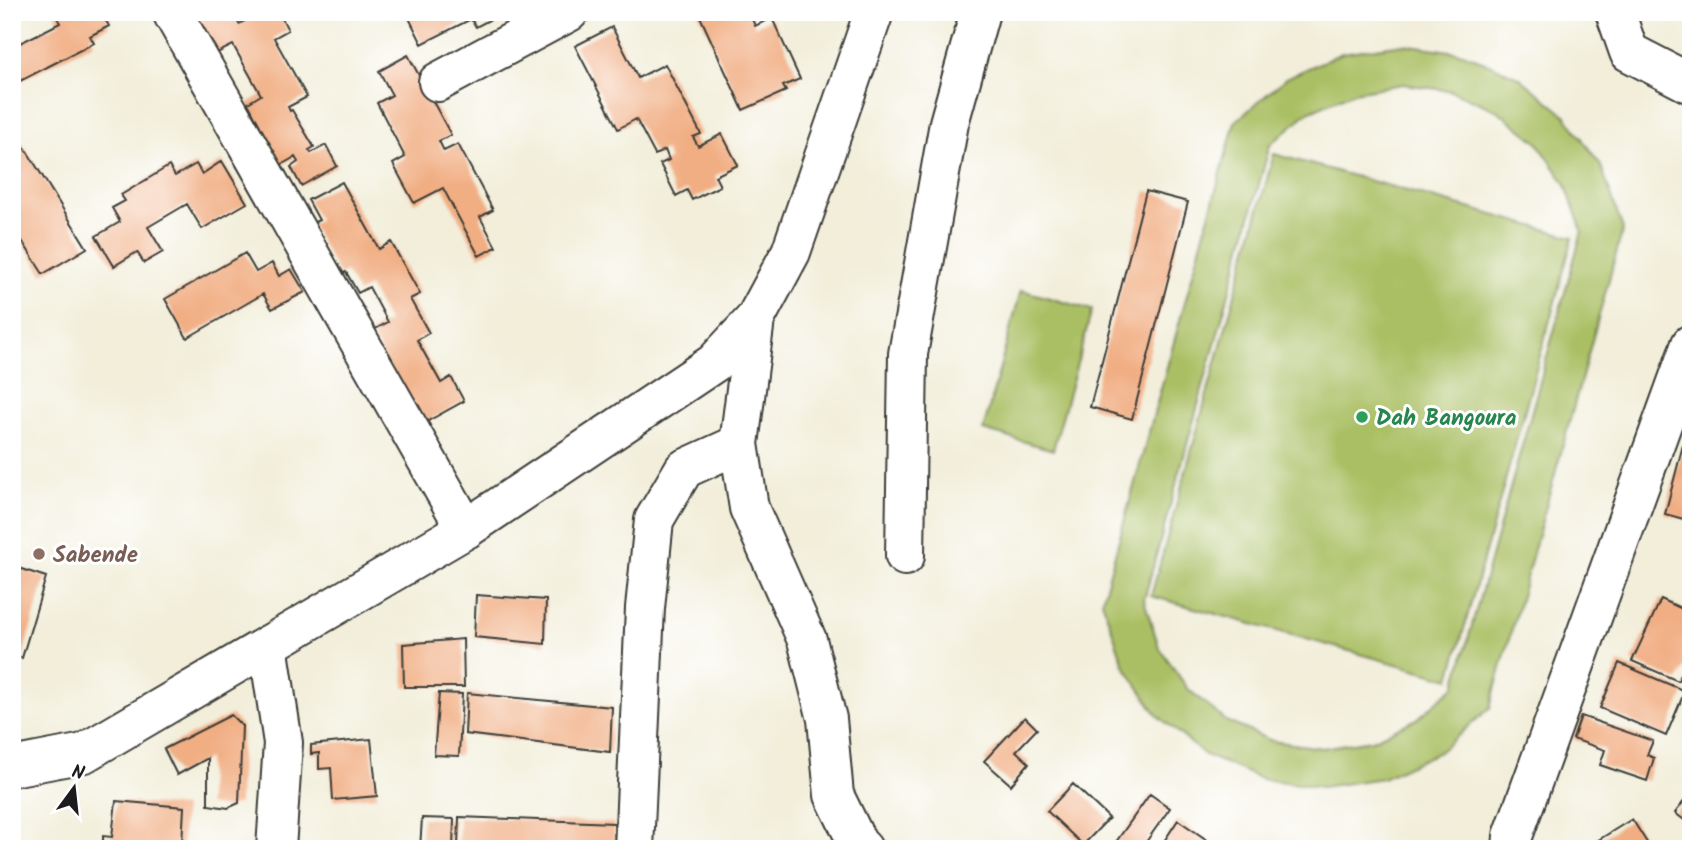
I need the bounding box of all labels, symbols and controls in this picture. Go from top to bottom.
place label: Dah Bangoura [1376,401,1517,437]
marker: Dah Bangoura [1354,409,1370,425]
place label: Sabende [53,538,138,574]
marker: Sabende [31,546,47,562]
north arrow [38,752,108,822]
text: N [68,757,88,790]

